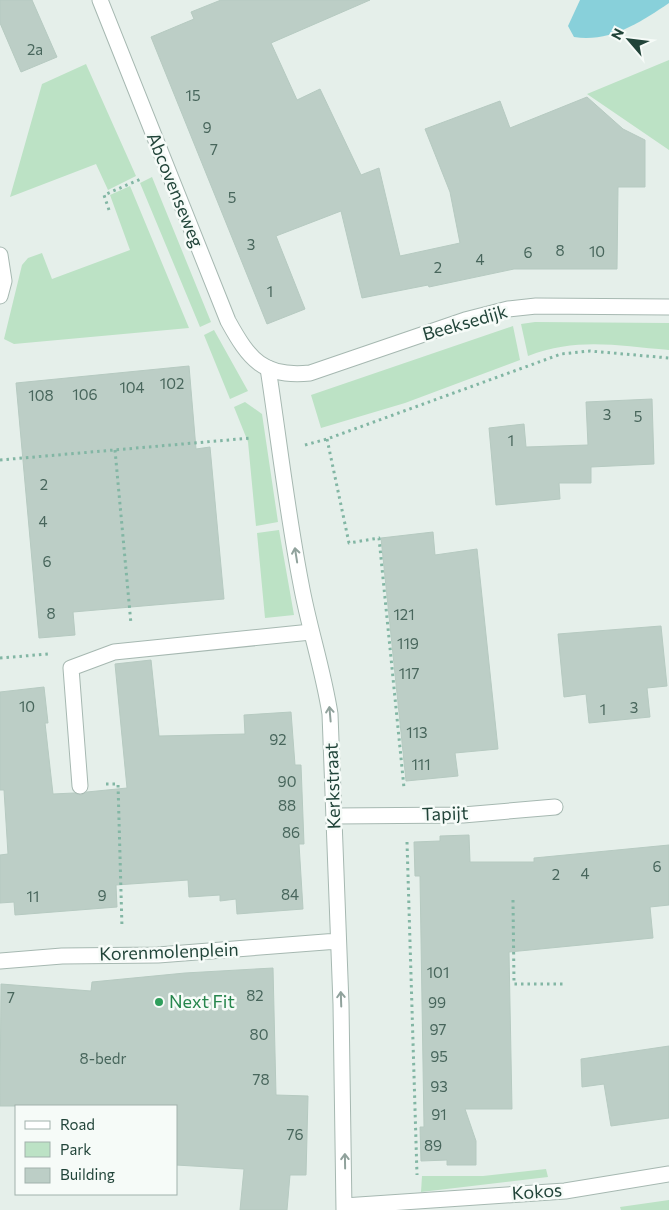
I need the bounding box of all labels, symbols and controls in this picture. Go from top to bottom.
north arrow [604,15,654,65]
text: N [607,25,627,42]
house number: 2a [27,40,43,58]
house number: 15 [185,86,201,104]
house number: 9 [202,118,212,136]
street label: Abcovenseweg [143,129,209,250]
house number: 7 [210,140,218,158]
house number: 5 [228,188,236,206]
house number: 3 [247,235,255,253]
house number: 8 [555,241,565,259]
house number: 10 [589,242,605,260]
house number: 6 [523,243,533,261]
house number: 4 [476,250,485,268]
house number: 2 [434,258,442,276]
house number: 1 [267,282,273,300]
street label: Beeksedijk [420,299,510,345]
house number: 102 [160,374,184,392]
house number: 104 [119,378,145,396]
house number: 106 [72,385,98,403]
house number: 108 [28,386,54,404]
house number: 3 [603,405,611,423]
house number: 5 [634,407,642,425]
house number: 1 [508,431,514,449]
house number: 2 [40,475,48,493]
house number: 4 [39,512,48,530]
one-way arrow [291,548,301,564]
house number: 6 [42,552,52,570]
house number: 8 [46,604,56,622]
house number: 121 [393,605,415,623]
house number: 119 [397,634,419,652]
house number: 117 [399,664,419,682]
house number: 10 [19,697,35,715]
house number: 3 [630,698,638,716]
house number: 1 [600,700,606,718]
one-way arrow [325,706,334,722]
house number: 113 [406,723,428,741]
house number: 92 [269,730,287,748]
street label: Kerkstraat [319,742,345,830]
house number: 111 [411,755,431,773]
house number: 90 [278,772,296,790]
house number: 88 [278,796,296,814]
street label: Tapijt [421,801,469,825]
house number: 86 [282,823,300,841]
house number: 6 [652,857,662,875]
house number: 4 [581,864,590,882]
house number: 2 [552,865,560,883]
house number: 84 [281,885,299,903]
house number: 9 [97,886,107,904]
house number: 11 [27,887,39,905]
street label: Korenmolenplein [99,938,239,964]
house number: 101 [427,963,449,981]
house number: 82 [246,986,264,1004]
house number: 7 [7,988,15,1006]
place label: Next Fit [169,990,235,1012]
one-way arrow [336,991,345,1007]
house number: 99 [428,993,446,1011]
marker: Next Fit [153,996,165,1008]
house number: 97 [430,1020,447,1038]
house number: 80 [250,1025,268,1043]
house number: 95 [430,1047,448,1065]
house number: 8-bedr [80,1049,126,1067]
house number: 78 [253,1070,269,1088]
house number: 93 [430,1077,448,1095]
legend [15,1105,178,1195]
house number: 91 [431,1105,447,1123]
text: Road [60,1115,95,1133]
house number: 76 [287,1125,303,1143]
house number: 89 [424,1136,442,1154]
text: Park [60,1140,91,1158]
one-way arrow [340,1154,349,1170]
text: Building [60,1165,115,1183]
street label: Kokos [511,1178,563,1204]

